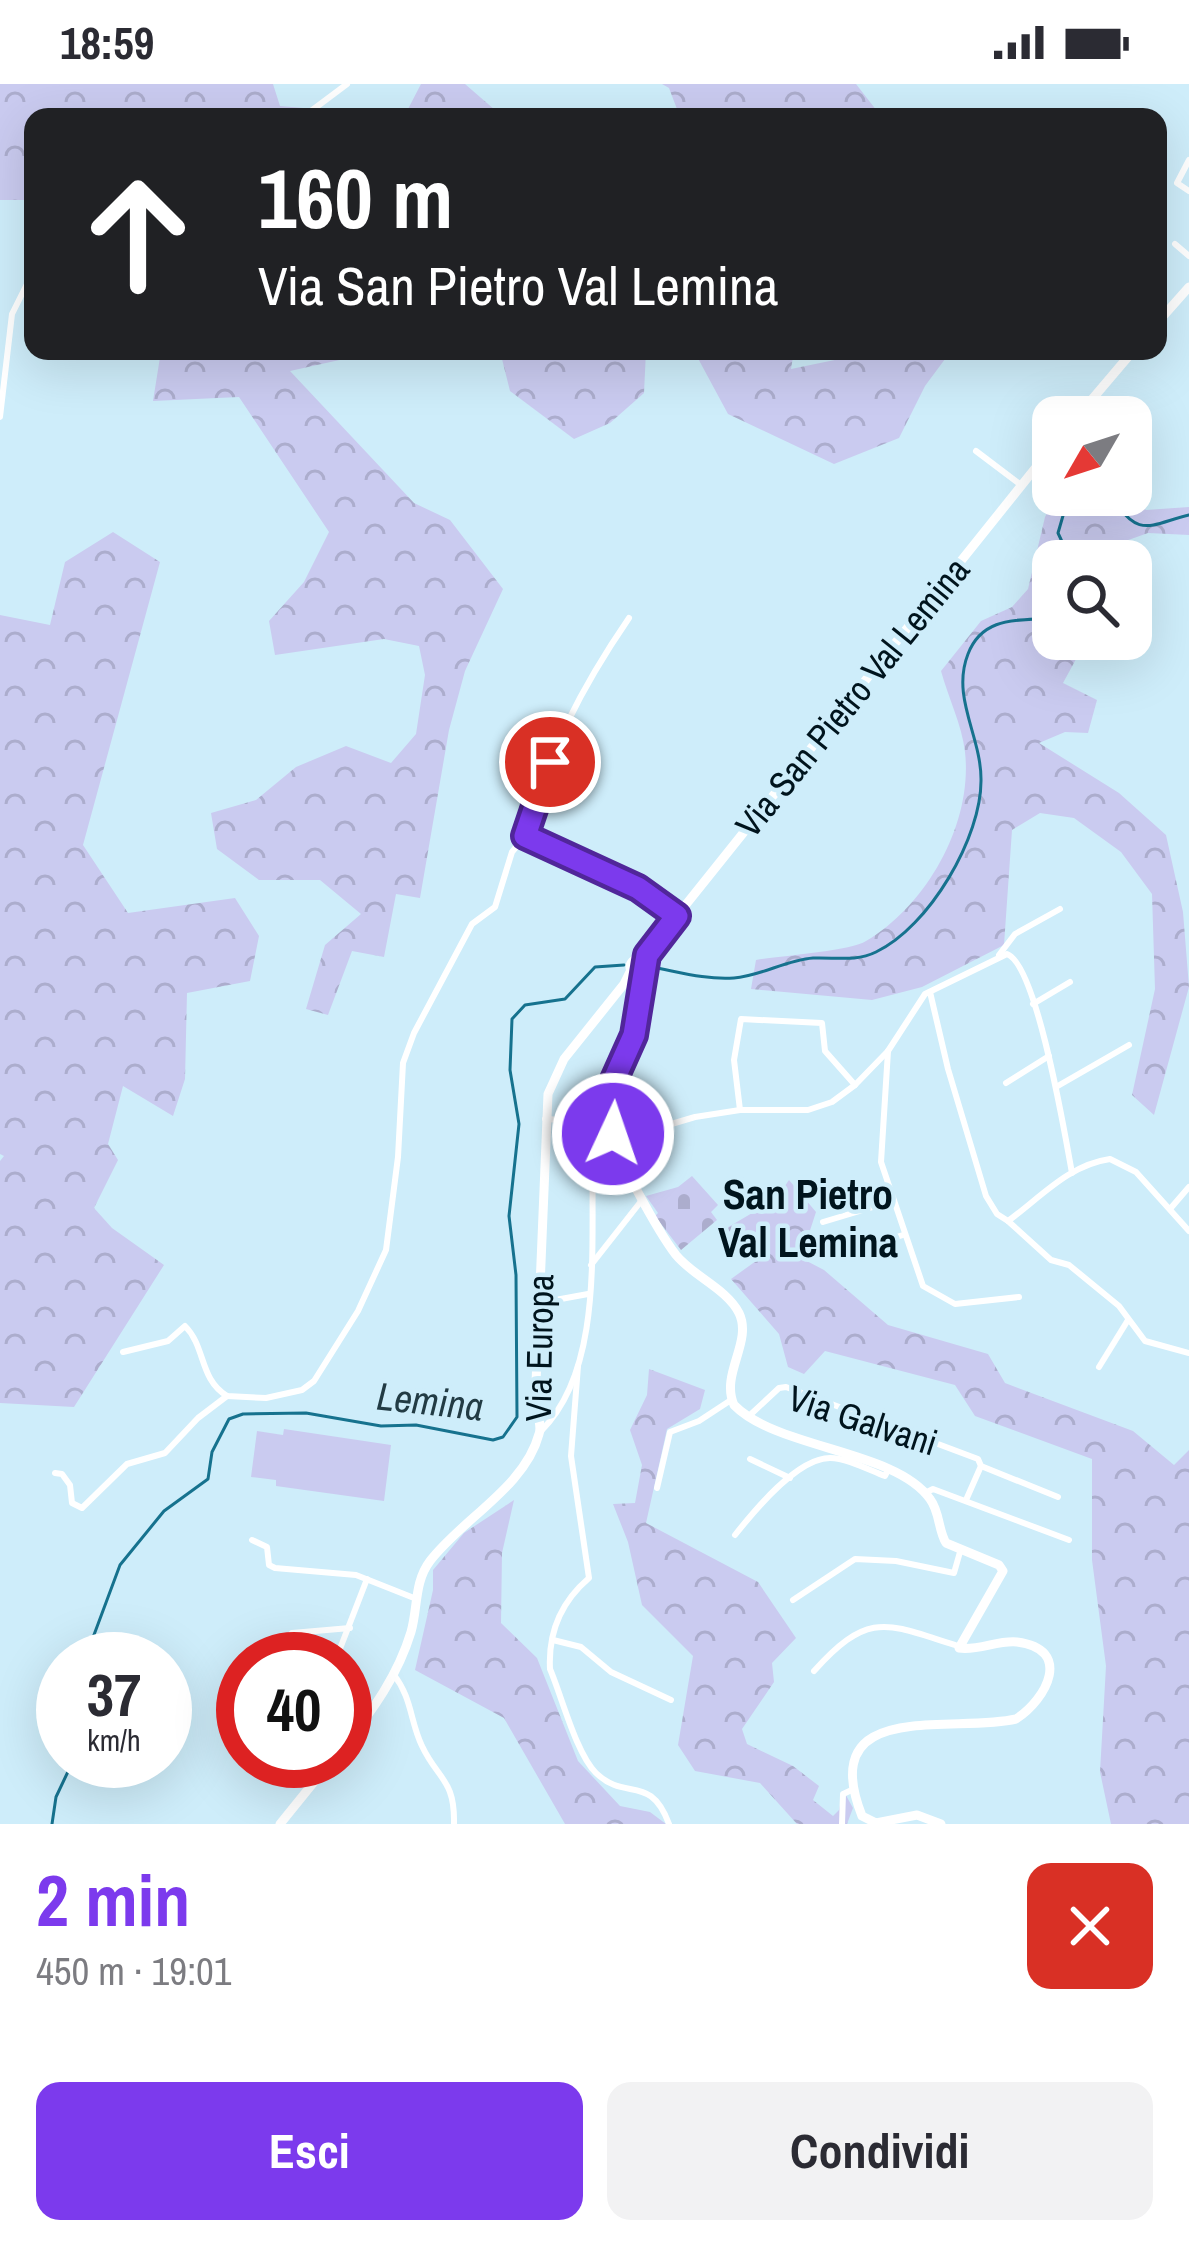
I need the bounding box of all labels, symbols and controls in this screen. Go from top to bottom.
text: 18:59 [60,12,154,73]
text: 160 m [258,141,453,254]
icon: ahead [60,156,216,312]
text: Via San Pietro Val Lemina [258,249,778,322]
north arrow [1032,396,1152,516]
map controls [1032,396,1152,660]
button: search [1032,540,1152,660]
street label: Via San Pietro Val Lemina [724,547,980,847]
pin [499,711,601,813]
icon: arrive [517,729,583,795]
position arrow [550,1071,676,1197]
district label: San Pietro Val Lemina [718,1166,898,1270]
street label: Via Europa [514,1274,564,1422]
water label: Lemina [374,1370,486,1432]
street label: Via Galvani [782,1373,944,1467]
speed limit sign: 40 [216,1632,372,1788]
text: 37 [87,1654,141,1735]
text: km/h [87,1720,141,1760]
text: 2 min [36,1851,190,1948]
button: close [1027,1863,1153,1989]
text: 450 m · 19:01 [36,1945,232,1997]
button: Esci [36,2082,583,2220]
button: Condividi [607,2082,1153,2220]

